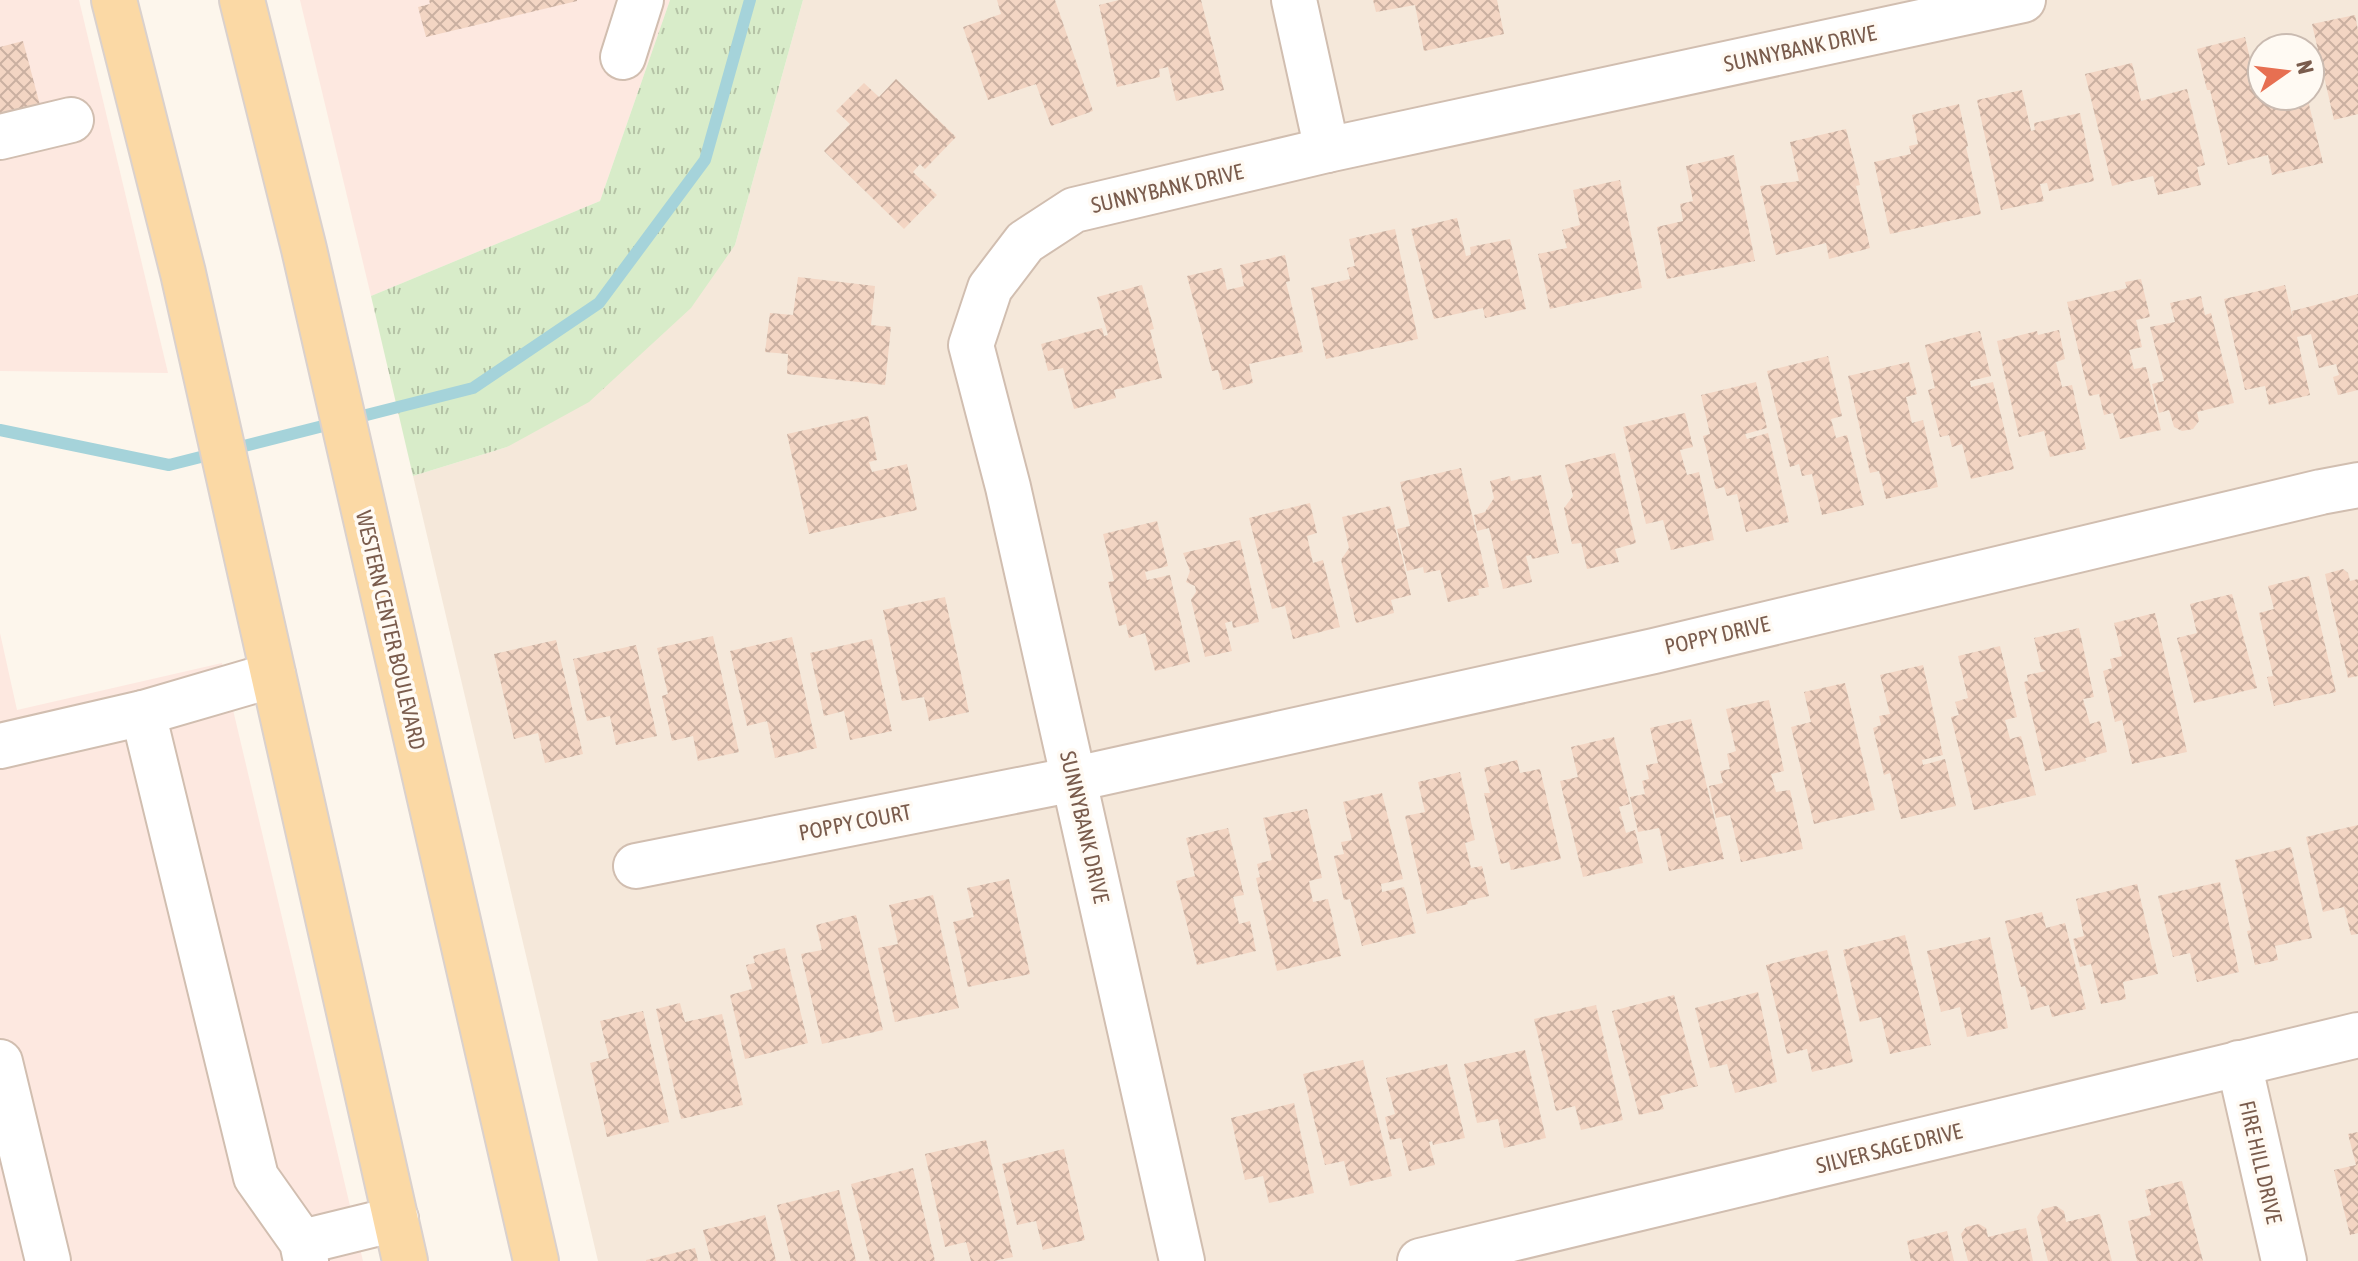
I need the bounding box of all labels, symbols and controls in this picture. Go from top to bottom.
street label: SUNNYBANK DRIVE [1721,19,1879,77]
north arrow [2246,32,2326,112]
text: N [2291,58,2320,77]
street label: SUNNYBANK DRIVE [1089,158,1246,218]
street label: WESTERN CENTER BOULEVARD [351,508,431,752]
street label: POPPY DRIVE [1662,610,1773,660]
street label: SUNNYBANK DRIVE [1055,749,1115,906]
street label: POPPY COURT [797,798,914,846]
street label: FIRE HILL DRIVE [2234,1098,2288,1227]
street label: SILVER SAGE DRIVE [1813,1117,1965,1179]

